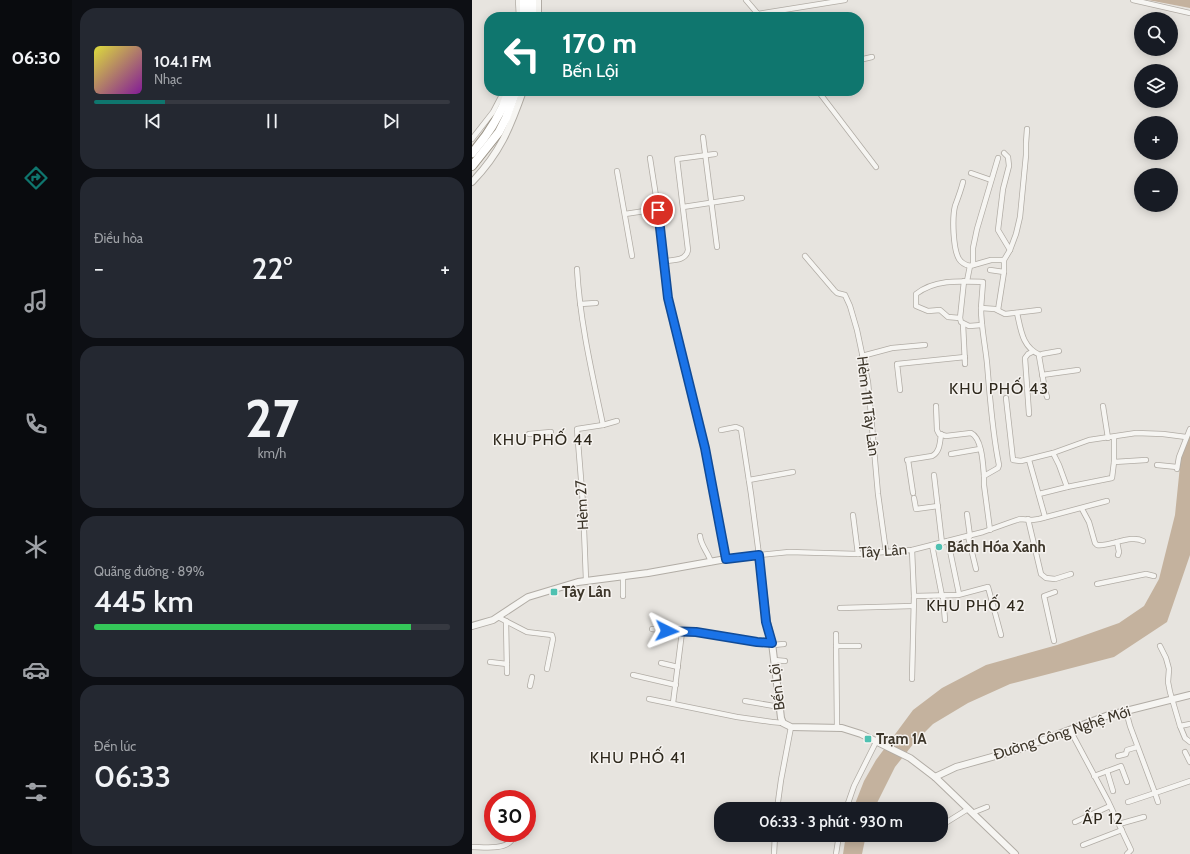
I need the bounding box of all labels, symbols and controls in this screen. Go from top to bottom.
map controls [1134,12,1178,212]
button: search [1134,12,1178,56]
text: 170 m [562,26,637,60]
icon: left [496,28,548,80]
text: 06:30 [11,47,61,69]
text: 104.1 FM [154,53,212,71]
text: Bến Lội [562,60,619,82]
button: layers [1134,64,1178,108]
text: Nhạc [154,71,182,87]
icon: previous [142,110,164,132]
icon: pause [261,110,283,132]
icon: next [380,110,402,132]
button: + [1134,116,1178,160]
icon: directions [22,164,50,192]
button: − [1134,168,1178,212]
pin [641,193,675,227]
icon: arrive [647,199,669,221]
text: Điều hòa [94,230,143,246]
text: 22° [252,250,292,287]
text: − [94,255,104,282]
text: + [440,255,450,282]
icon: music [22,287,50,315]
street label: Hẻm 111 Tây Lân [853,355,883,457]
district label: KHU PHỐ 43 [949,377,1049,398]
text: 27 [245,387,299,450]
icon: phone [22,410,50,438]
district label: KHU PHỐ 44 [493,428,593,449]
text: km/h [258,445,286,461]
street label: Hẻm 27 [572,479,592,530]
icon: climate [22,533,50,561]
place label: Bách Hóa Xanh [947,538,1046,556]
street label: Tây Lân [858,540,908,562]
marker: Bách Hóa Xanh [934,542,944,552]
text: Quãng đường · 89% [94,563,204,579]
text: 445 km [94,583,194,620]
place label: Tây Lân [562,583,611,601]
marker: Tây Lân [549,587,559,597]
district label: KHU PHỐ 42 [926,594,1026,615]
position arrow [646,610,688,652]
icon: car [22,656,50,684]
street label: Bến Lội [765,662,789,712]
street label: Đường Công Nghệ Mới [991,702,1133,764]
place label: Trạm 1A [876,730,927,748]
marker: Trạm 1A [863,734,873,744]
text: Đến lúc [94,738,136,754]
district label: KHU PHỐ 41 [590,746,686,767]
text: 06:33 [94,758,171,795]
icon: filters [22,778,50,806]
speed limit sign: 30 [484,790,536,842]
district label: ẤP 12 [1082,807,1124,828]
text: 06:33 · 3 phút · 930 m [759,813,903,831]

